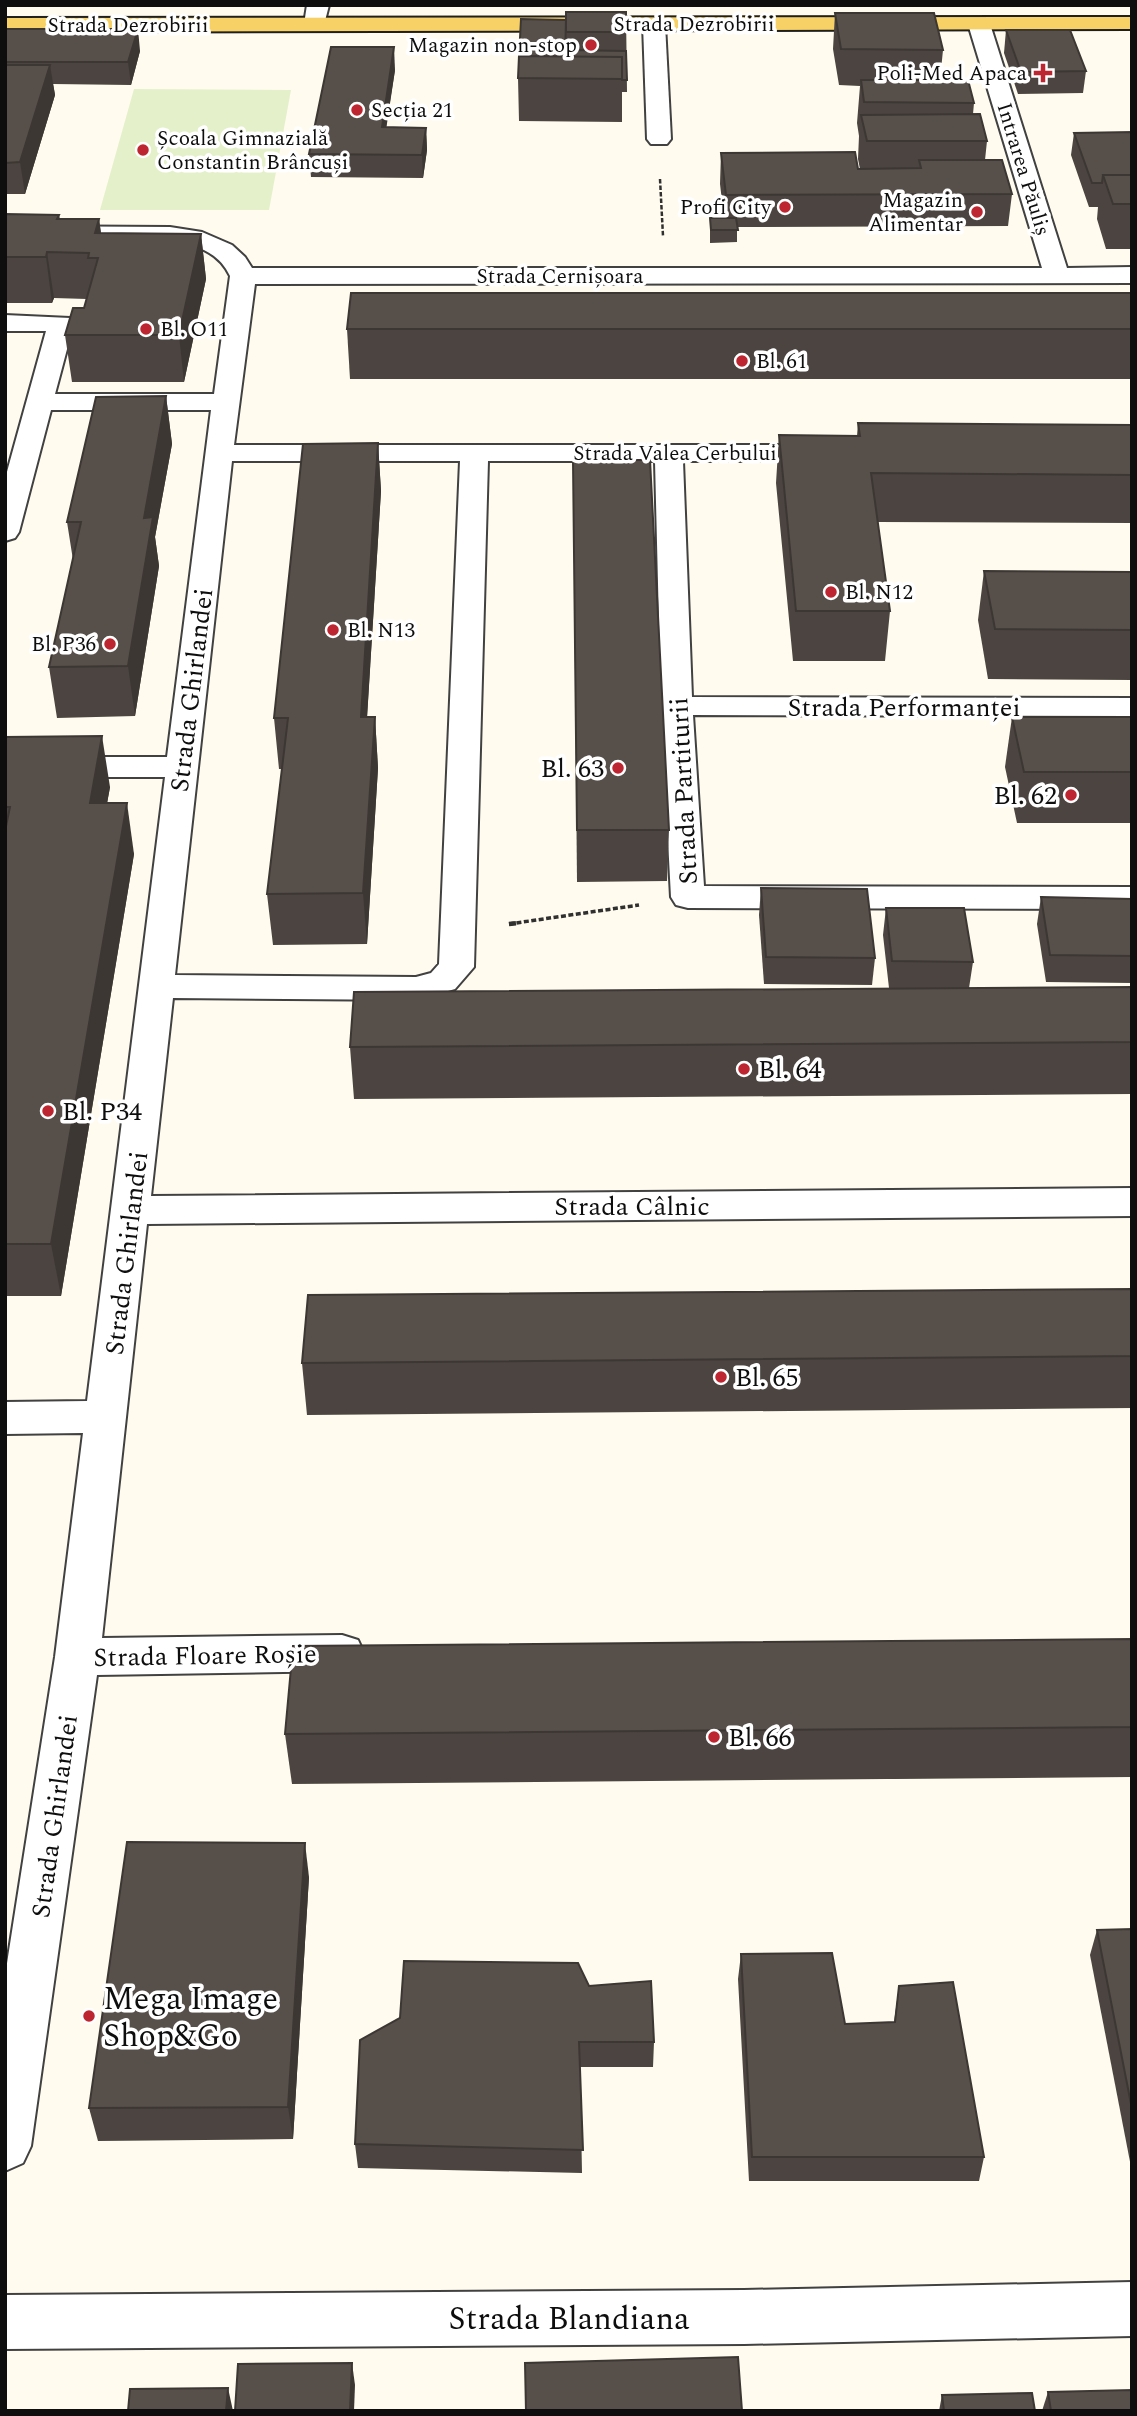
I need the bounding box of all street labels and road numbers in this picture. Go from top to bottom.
street label: Strada Dezrobirii [613,9,775,41]
street label: Strada Dezrobirii [47,10,209,42]
street label: Intrarea Păuliș [988,99,1058,240]
street label: Strada Cernișoara [476,261,644,293]
street label: Strada Valea Cerbului [573,438,777,470]
street label: Strada Ghirlandei [160,586,224,794]
street label: Strada Performanței [787,688,1021,728]
street label: Strada Partiturii [659,696,709,886]
street label: Strada Ghirlandei [95,1149,159,1357]
street label: Strada Câlnic [554,1187,710,1227]
street label: Strada Floare Roșie [93,1634,317,1678]
street label: Strada Ghirlandei [21,1712,89,1920]
street label: Strada Blandiana [448,2295,690,2344]

